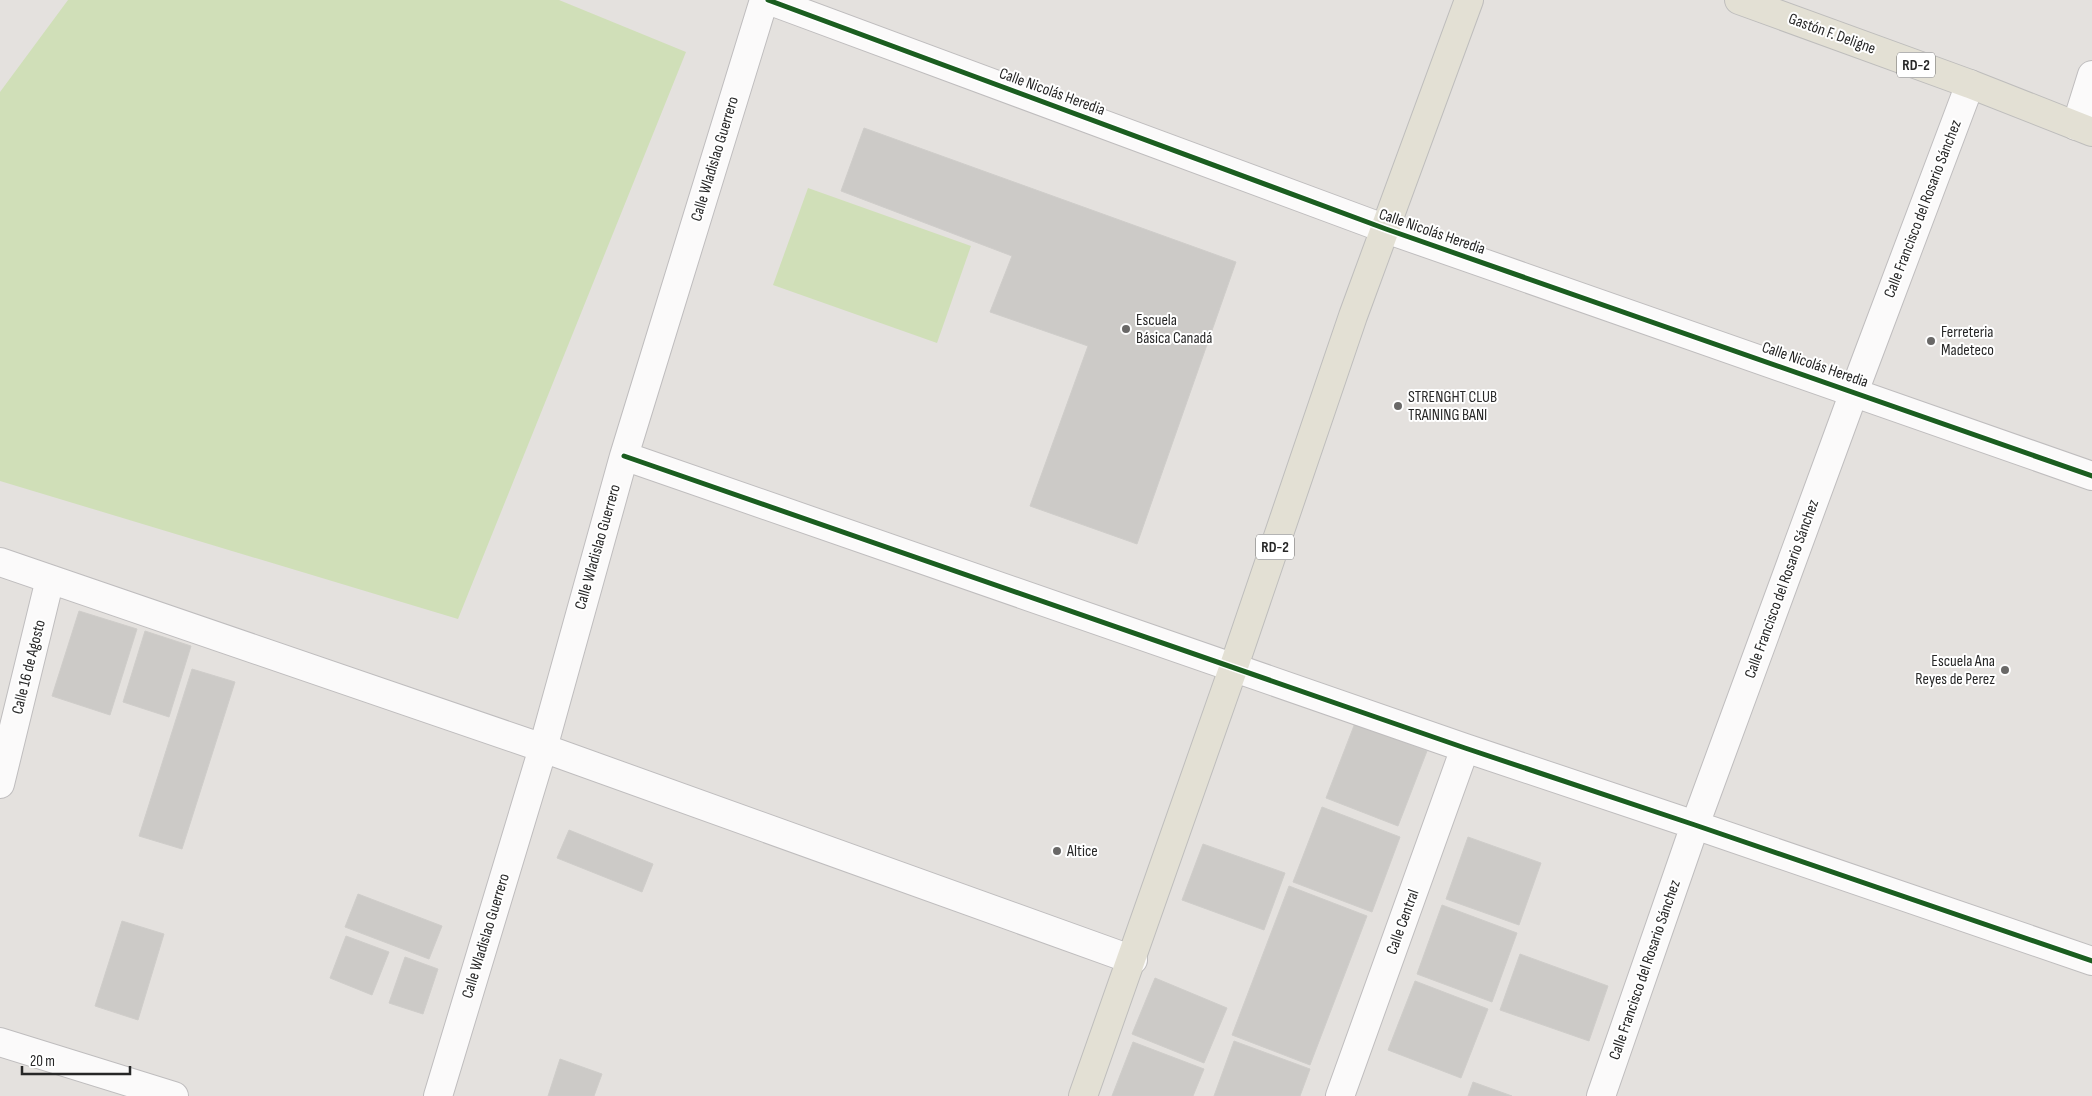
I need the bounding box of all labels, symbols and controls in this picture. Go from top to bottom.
street label: Gastón F. Deligne [1786,9,1878,59]
road number: RD-2 [1897,52,1935,78]
street label: Calle Nicolás Heredia [996,64,1108,120]
street label: Calle Wladislao Guerrero [687,94,743,224]
street label: Calle Francisco del Rosario Sánchez [1880,117,1966,301]
street label: Calle Nicolás Heredia [1376,205,1488,259]
place label: Escuela Básica Canadá [1136,311,1212,348]
marker: Escuela Básica Canadá [1120,323,1132,335]
place label: Ferreteria Madeteco [1941,323,1994,360]
marker: Ferreteria Madeteco [1925,335,1937,347]
street label: Calle Nicolás Heredia [1759,338,1871,392]
place label: STRENGHT CLUB TRAINING BANI [1408,388,1497,425]
marker: STRENGHT CLUB TRAINING BANI [1392,400,1404,412]
street label: Calle Wladislao Guerrero [571,482,625,612]
street label: Calle Francisco del Rosario Sánchez [1741,497,1823,681]
road number: RD-2 [1256,534,1294,560]
street label: Calle 16 de Agosto [8,618,50,716]
place label: Escuela Ana Reyes de Perez [1915,652,1995,689]
marker: Escuela Ana Reyes de Perez [1999,664,2011,676]
place label: Altice [1066,842,1098,861]
marker: Altice [1051,845,1063,857]
street label: Calle Wladislao Guerrero [458,871,514,1001]
street label: Calle Francisco del Rosario Sánchez [1605,877,1685,1062]
street label: Calle Central [1382,887,1424,957]
scale bar [22,1044,130,1076]
text: 20 m [30,1052,55,1071]

